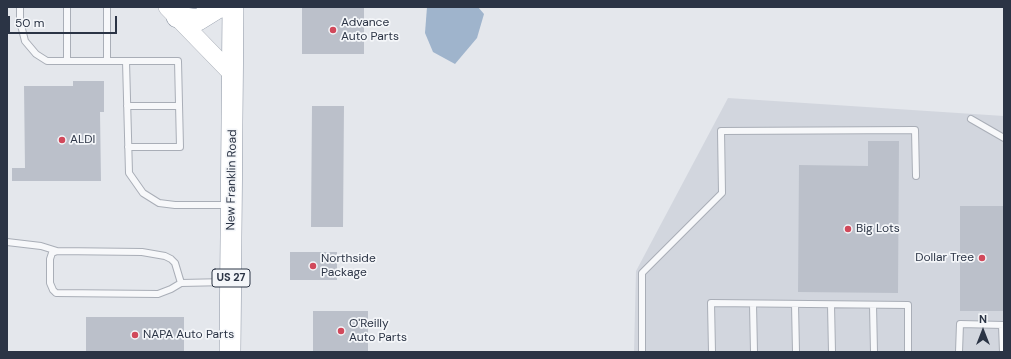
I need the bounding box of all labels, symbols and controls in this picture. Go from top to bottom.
scale bar [10,8,119,34]
text: 50 m [15,15,44,31]
place label: Advance Auto Parts [341,16,399,44]
marker: Advance Auto Parts [328,25,338,35]
street label: New Franklin Road [224,129,240,231]
place label: ALDI [70,133,95,147]
marker: ALDI [57,135,67,145]
place label: Big Lots [856,222,900,236]
marker: Big Lots [843,224,853,234]
place label: Dollar Tree [915,251,974,265]
place label: Northside Package [321,252,376,280]
marker: Dollar Tree [977,253,987,263]
marker: Northside Package [308,261,318,271]
road number: US 27 [212,269,250,287]
north arrow [963,311,1003,351]
text: N [979,312,987,326]
place label: O'Reilly Auto Parts [349,317,407,345]
marker: O'Reilly Auto Parts [336,326,346,336]
place label: NAPA Auto Parts [143,328,234,342]
marker: NAPA Auto Parts [130,330,140,340]

